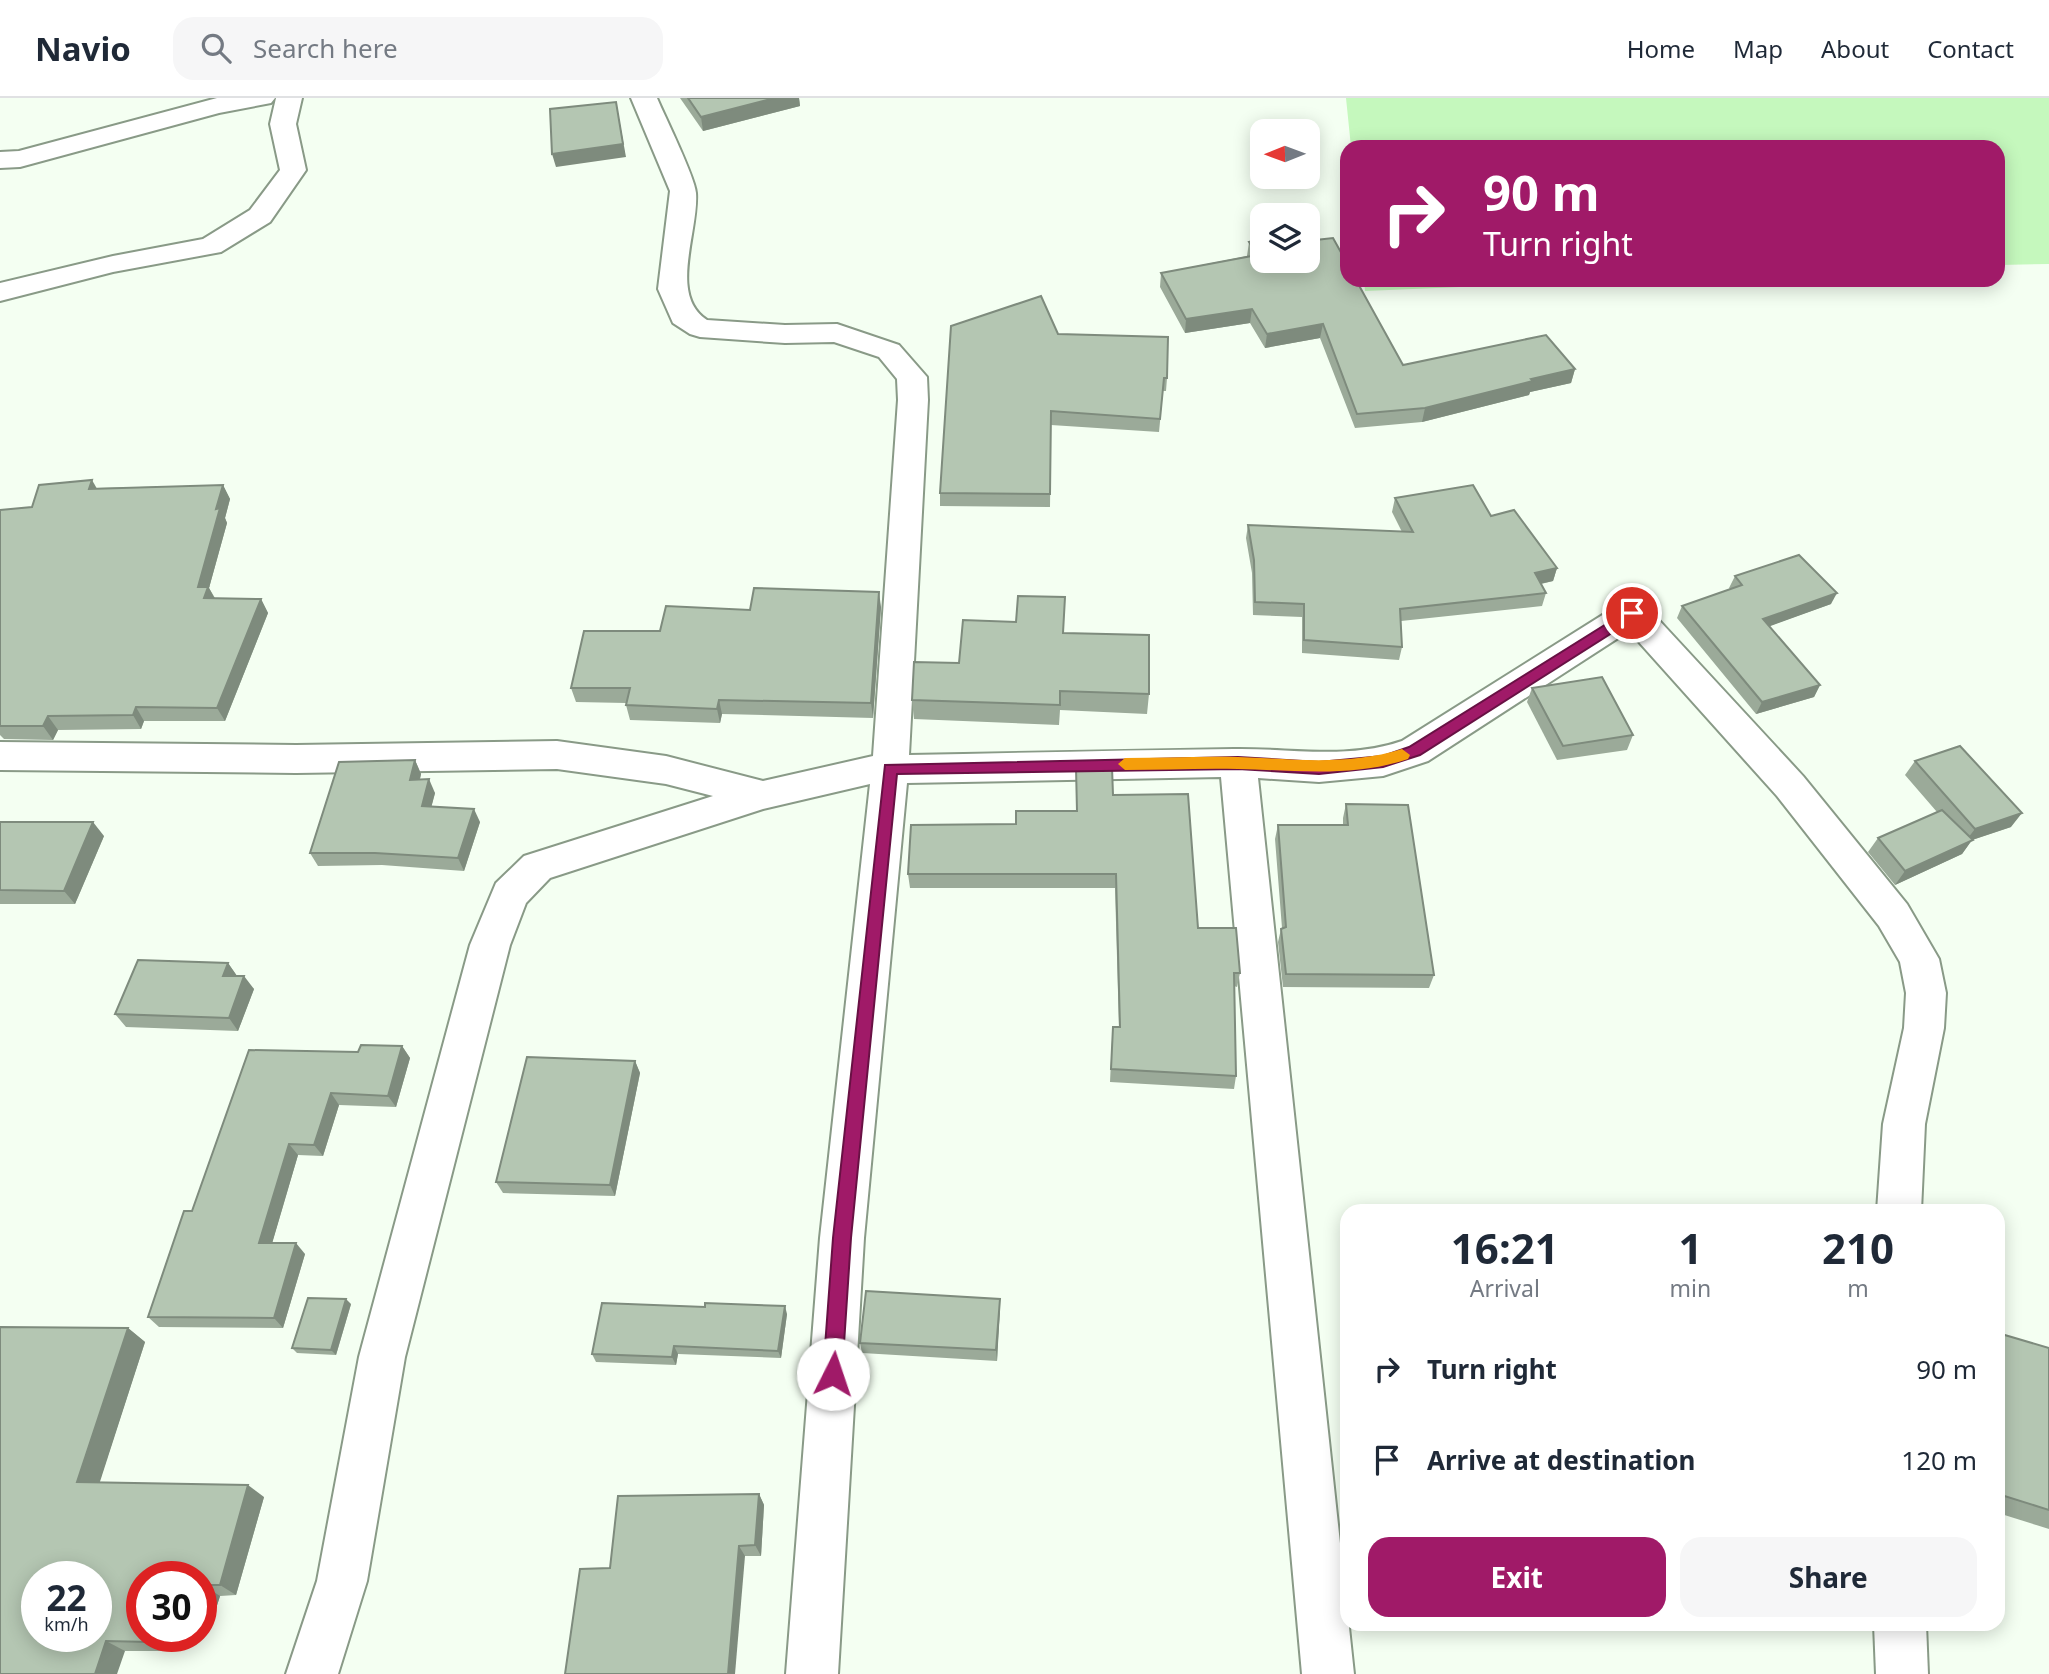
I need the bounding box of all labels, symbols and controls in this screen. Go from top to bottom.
search box [173,17,663,80]
text: Navio [35,26,131,71]
icon: search [197,29,235,67]
text: Search here [253,30,398,66]
text: Home [1627,32,1695,65]
text: Map [1733,32,1783,65]
text: About [1821,32,1889,65]
text: Contact [1927,32,2014,65]
north arrow [1250,119,1320,189]
map controls [1250,119,1320,273]
text: 90 m [1483,159,1600,225]
icon: right [1368,168,1459,259]
button: layers [1250,203,1320,273]
text: Turn right [1483,222,1633,265]
pin [1602,583,1662,643]
icon: arrive [1613,594,1651,632]
text: 16:21 [1451,1219,1559,1276]
text: 1 [1678,1219,1702,1276]
text: 210 [1822,1219,1894,1276]
text: Arrival [1470,1272,1540,1304]
text: min [1670,1272,1711,1304]
text: m [1847,1272,1869,1304]
position arrow [796,1337,870,1411]
icon: right [1368,1350,1406,1388]
text: Turn right [1427,1351,1557,1387]
text: 90 m [1916,1351,1977,1387]
icon: arrive [1368,1441,1406,1479]
text: Arrive at destination [1427,1442,1696,1478]
text: 120 m [1901,1442,1977,1478]
button: Exit [1368,1537,1666,1617]
button: Share [1680,1537,1977,1617]
speed limit sign: 30 [126,1561,217,1652]
text: 22 [46,1574,87,1621]
text: km/h [44,1612,89,1636]

